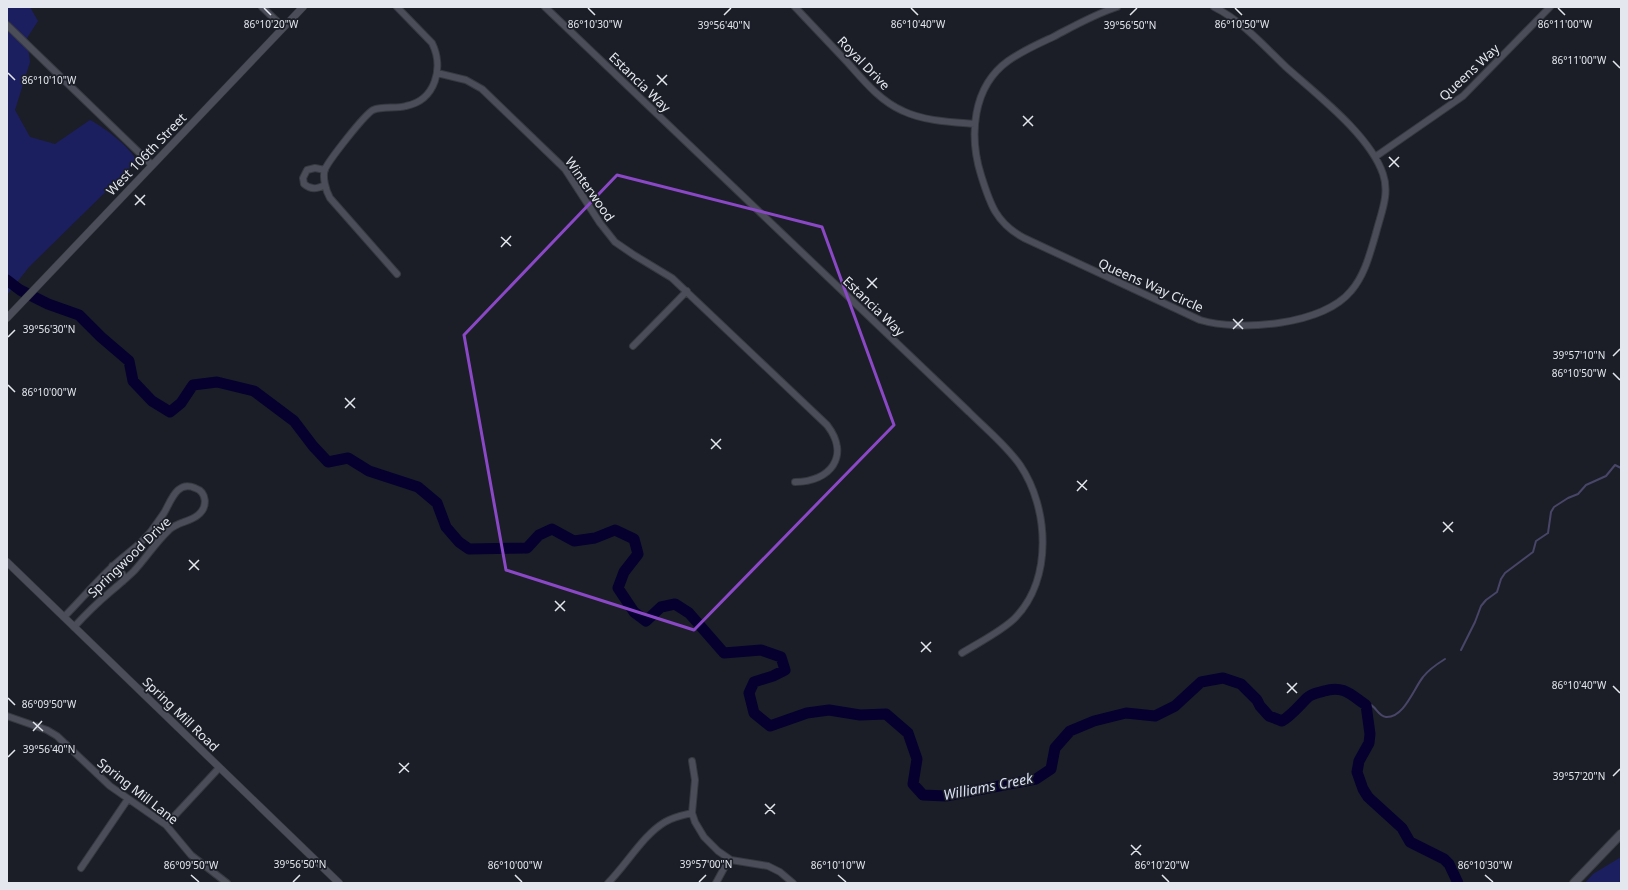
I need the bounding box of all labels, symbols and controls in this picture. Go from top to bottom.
text: 86°10'20"W [244,17,299,31]
text: 86°10'30"W [568,17,623,31]
text: 86°10'40"W [891,17,946,31]
text: 86°10'50"W [1215,17,1270,31]
text: 86°11'00"W [1538,17,1593,31]
text: 39°56'40"N [698,18,750,32]
text: 39°56'50"N [1104,18,1156,32]
street label: Royal Drive [834,32,894,94]
street label: Queens Way [1435,39,1503,105]
street label: Estancia Way [605,48,675,116]
text: 86°11'00"W [1552,53,1607,67]
text: 86°10'10"W [22,73,77,87]
street label: West 106th Street [102,109,190,199]
street label: Winterwood [561,153,619,225]
street label: Queens Way Circle [1096,254,1206,316]
street label: Estancia Way [839,272,909,340]
text: 39°56'30"N [23,322,75,336]
text: 39°57'10"N [1553,348,1605,362]
text: 86°10'50"W [1552,366,1607,380]
text: 86°10'00"W [22,385,77,399]
street label: Springwood Drive [83,513,175,601]
street label: Spring Mill Road [139,673,223,755]
text: 86°10'40"W [1552,678,1607,692]
text: 86°09'50"W [22,697,77,711]
text: 39°56'40"N [23,742,75,756]
street label: Spring Mill Lane [94,754,182,828]
water label: Williams Creek [942,768,1035,804]
text: 39°57'20"N [1553,769,1605,783]
text: 39°56'50"N [274,857,326,871]
text: 39°57'00"N [680,857,732,871]
text: 86°09'50"W [164,858,219,872]
text: 86°10'00"W [488,858,543,872]
text: 86°10'10"W [811,858,866,872]
text: 86°10'20"W [1135,858,1190,872]
text: 86°10'30"W [1458,858,1513,872]

